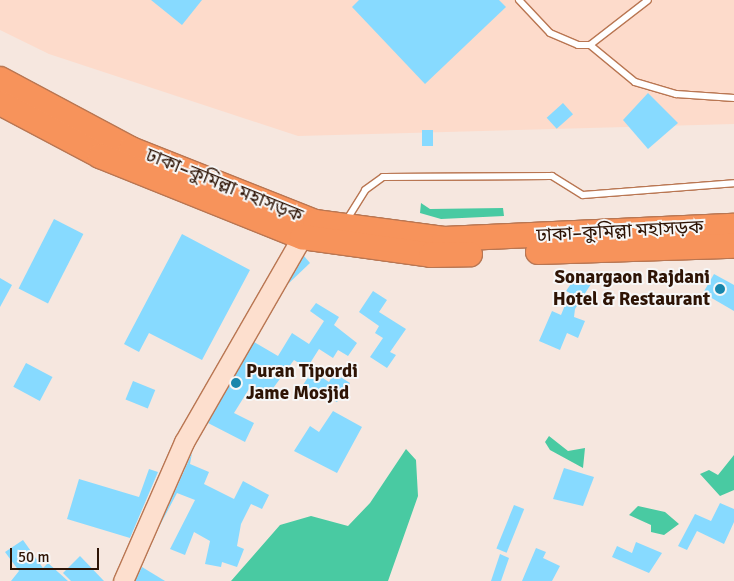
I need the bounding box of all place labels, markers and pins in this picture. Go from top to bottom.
place label: Sonargaon Rajdani Hotel & Restaurant [553,267,710,311]
marker: Sonargaon Rajdani Hotel & Restaurant [714,283,726,295]
place label: Puran Tipordi Jame Mosjid [246,361,358,405]
marker: Puran Tipordi Jame Mosjid [230,377,242,389]

